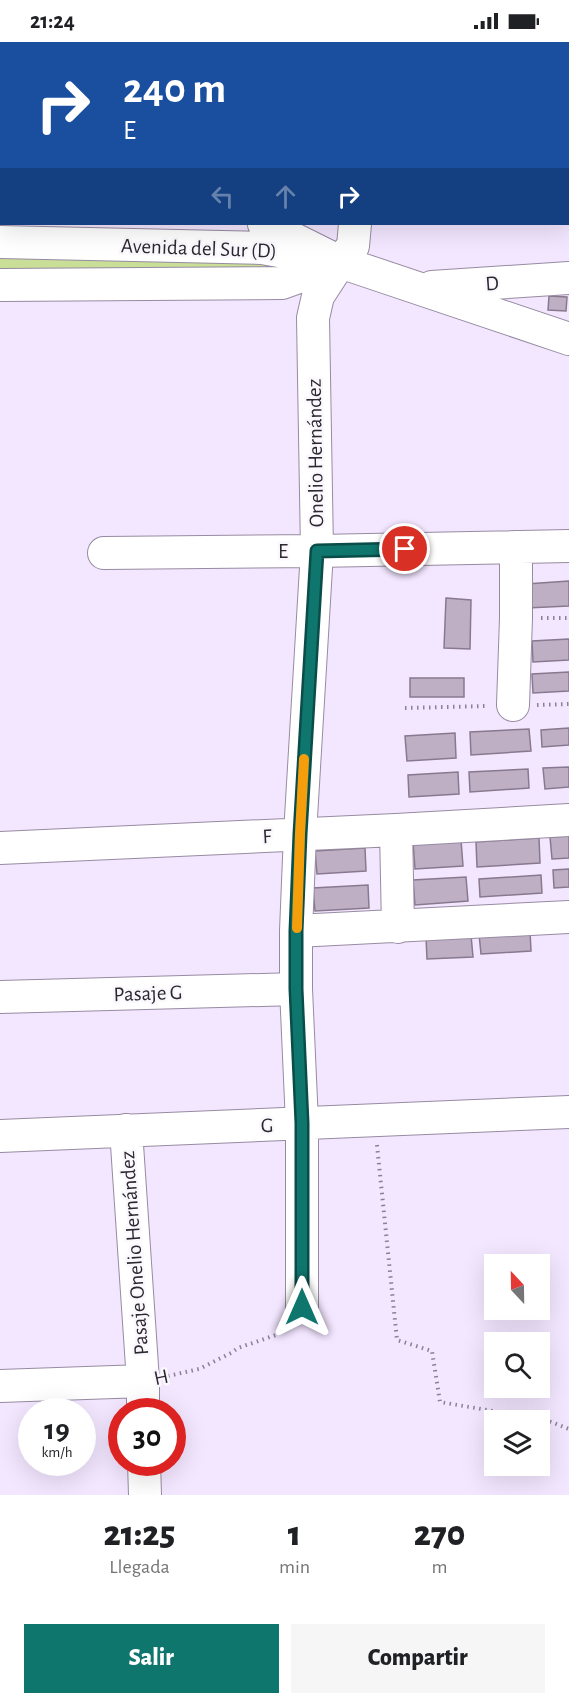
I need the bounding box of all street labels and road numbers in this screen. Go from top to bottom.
street label: Avenida del Sur (D) [121,235,277,262]
street label: D [485,273,500,294]
street label: Onelio Hernández [304,378,327,528]
street label: E [278,541,288,562]
street label: F [262,826,273,847]
street label: Pasaje G [113,982,183,1005]
street label: G [260,1115,274,1136]
street label: Pasaje Onelio Hernández [117,1150,152,1356]
street label: H [152,1366,170,1389]

